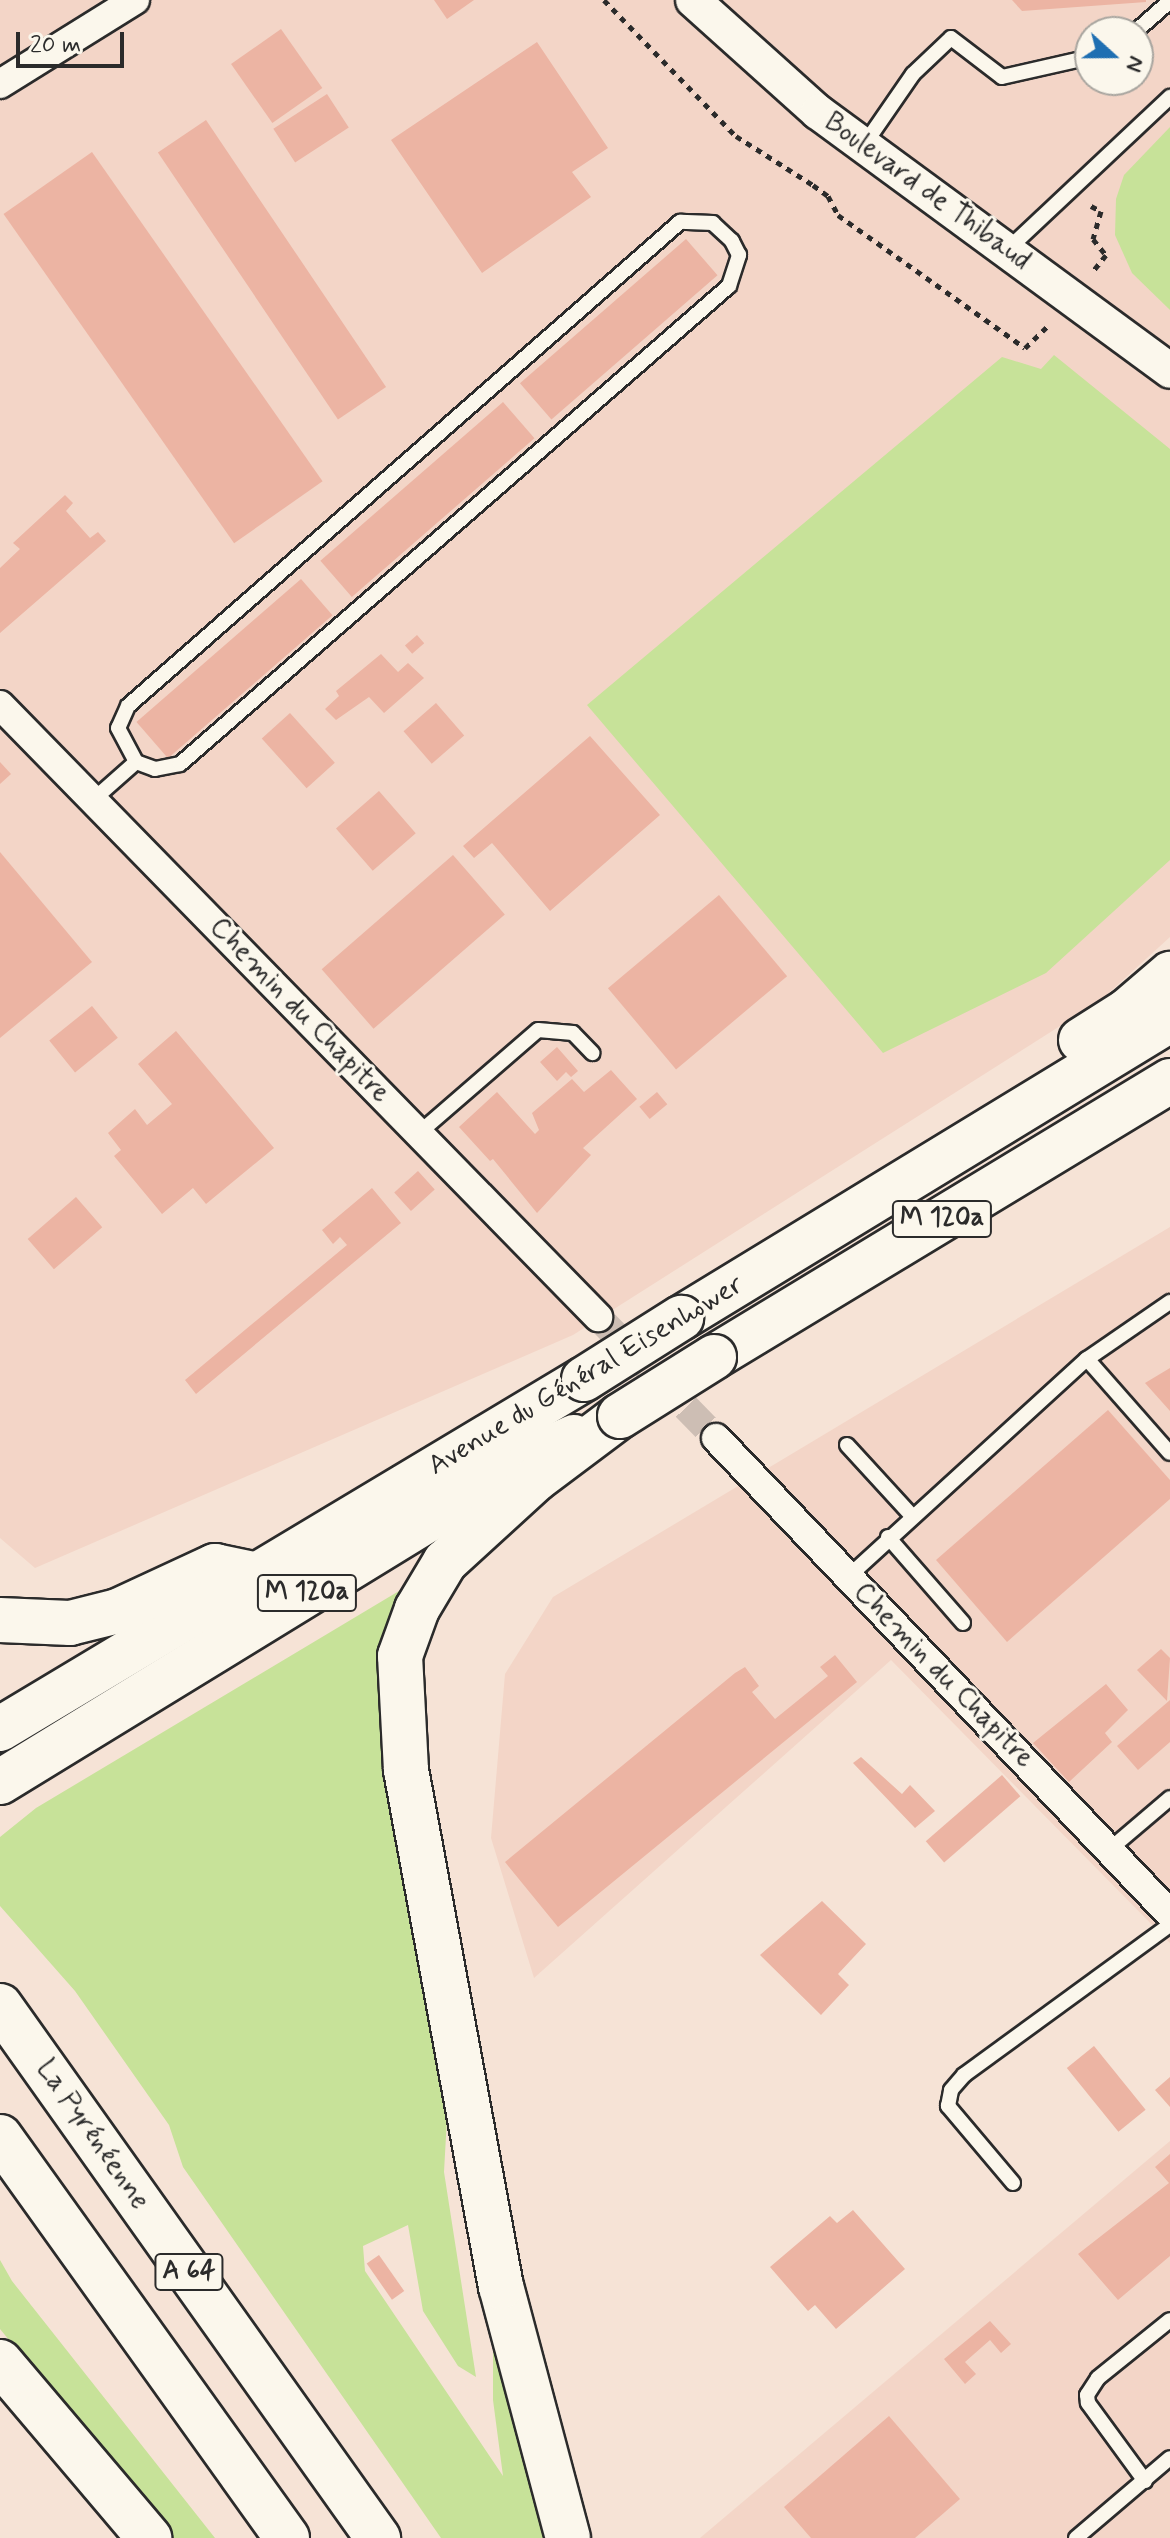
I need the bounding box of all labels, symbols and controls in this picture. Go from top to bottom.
scale bar [20,16,128,66]
north arrow [1074,16,1154,96]
text: 20 m [30,30,81,61]
text: N [1119,52,1150,76]
street label: Boulevard de Thibaud [818,106,1036,278]
street label: Chemin du Chapitre [202,911,396,1111]
road number: M 120a [890,1197,994,1241]
street label: Avenue du Général Eisenhower [423,1269,749,1483]
road number: M 120a [255,1571,359,1615]
street label: Chemin du Chapitre [846,1576,1040,1776]
street label: La Pyrénéenne [27,2052,157,2218]
road number: A 64 [153,2250,225,2294]

